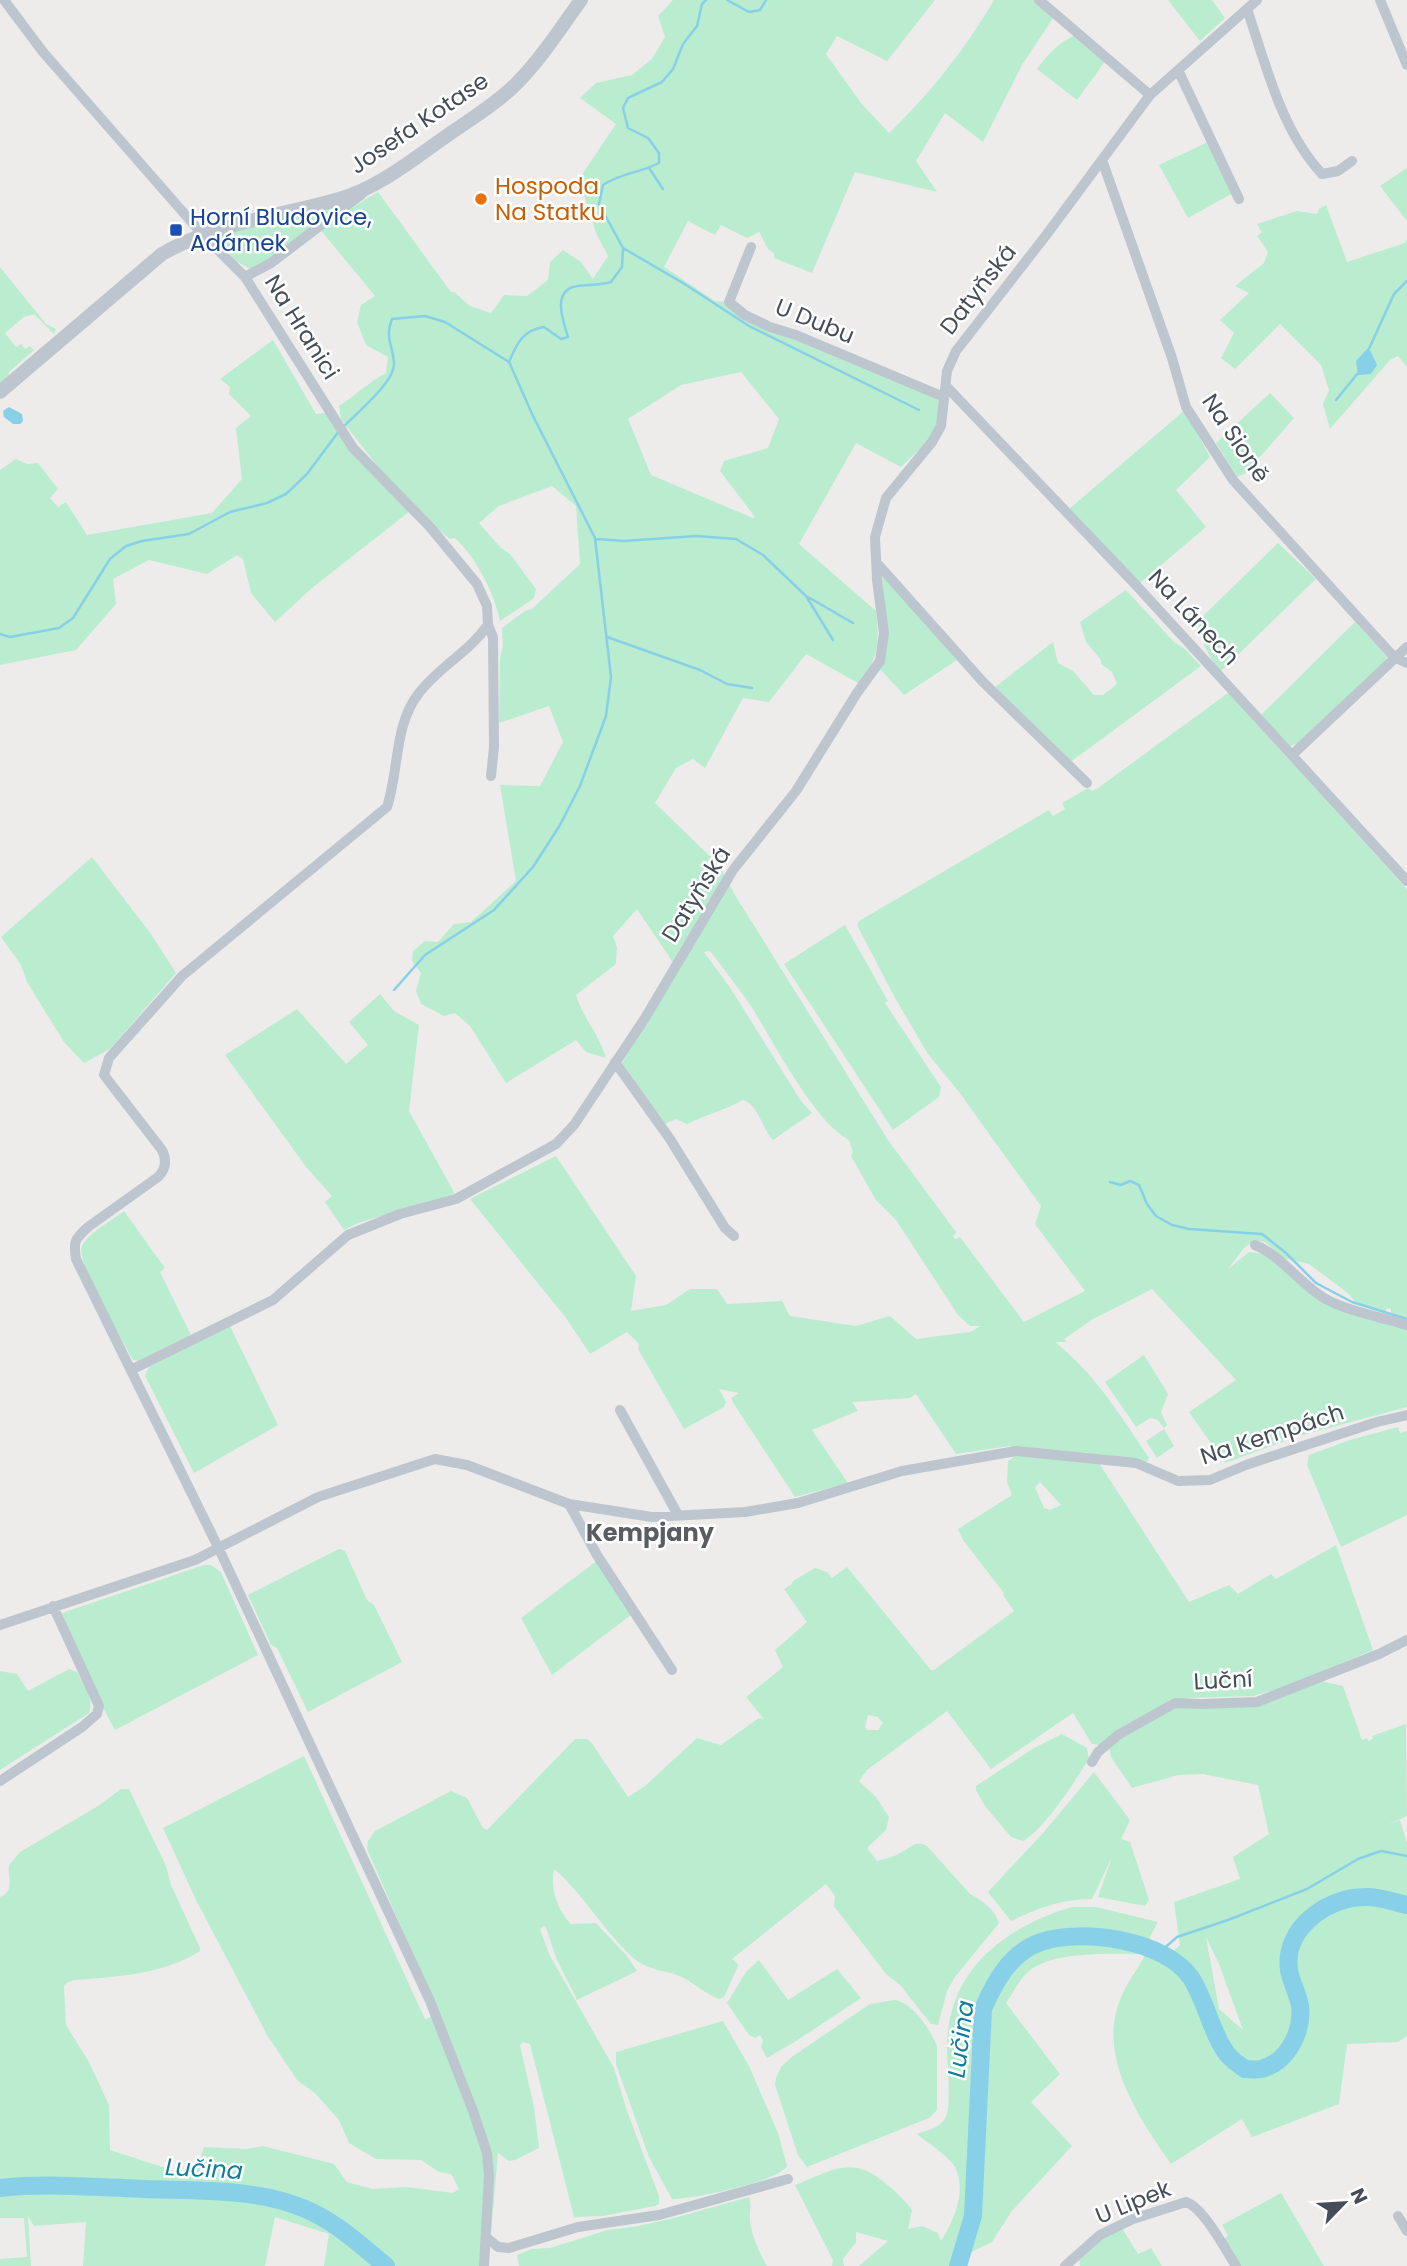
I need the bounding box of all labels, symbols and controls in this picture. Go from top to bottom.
street label: Josefa Kotase [343,65,495,181]
place label: Hospoda Na Statku [495,170,605,228]
marker: Hospoda Na Statku [473,191,489,207]
place label: Horní Bludovice, Adámek [190,201,372,259]
marker: Horní Bludovice, Adámek [168,222,184,238]
street label: Datyňská [932,237,1024,341]
street label: Na Hranici [257,269,347,385]
street label: U Dubu [771,291,859,351]
street label: Na Sioně [1195,387,1277,489]
street label: Na Lánech [1141,562,1247,672]
street label: Datyňská [654,840,738,948]
street label: Na Kempách [1196,1396,1348,1472]
district label: Kempjany [586,1516,715,1549]
street label: Luční [1193,1662,1254,1698]
water label: Lučina [939,1998,982,2080]
water label: Lučina [164,2150,244,2187]
north arrow [1309,2168,1379,2238]
street label: U Lipek [1090,2172,1176,2232]
text: N [1344,2184,1374,2208]

